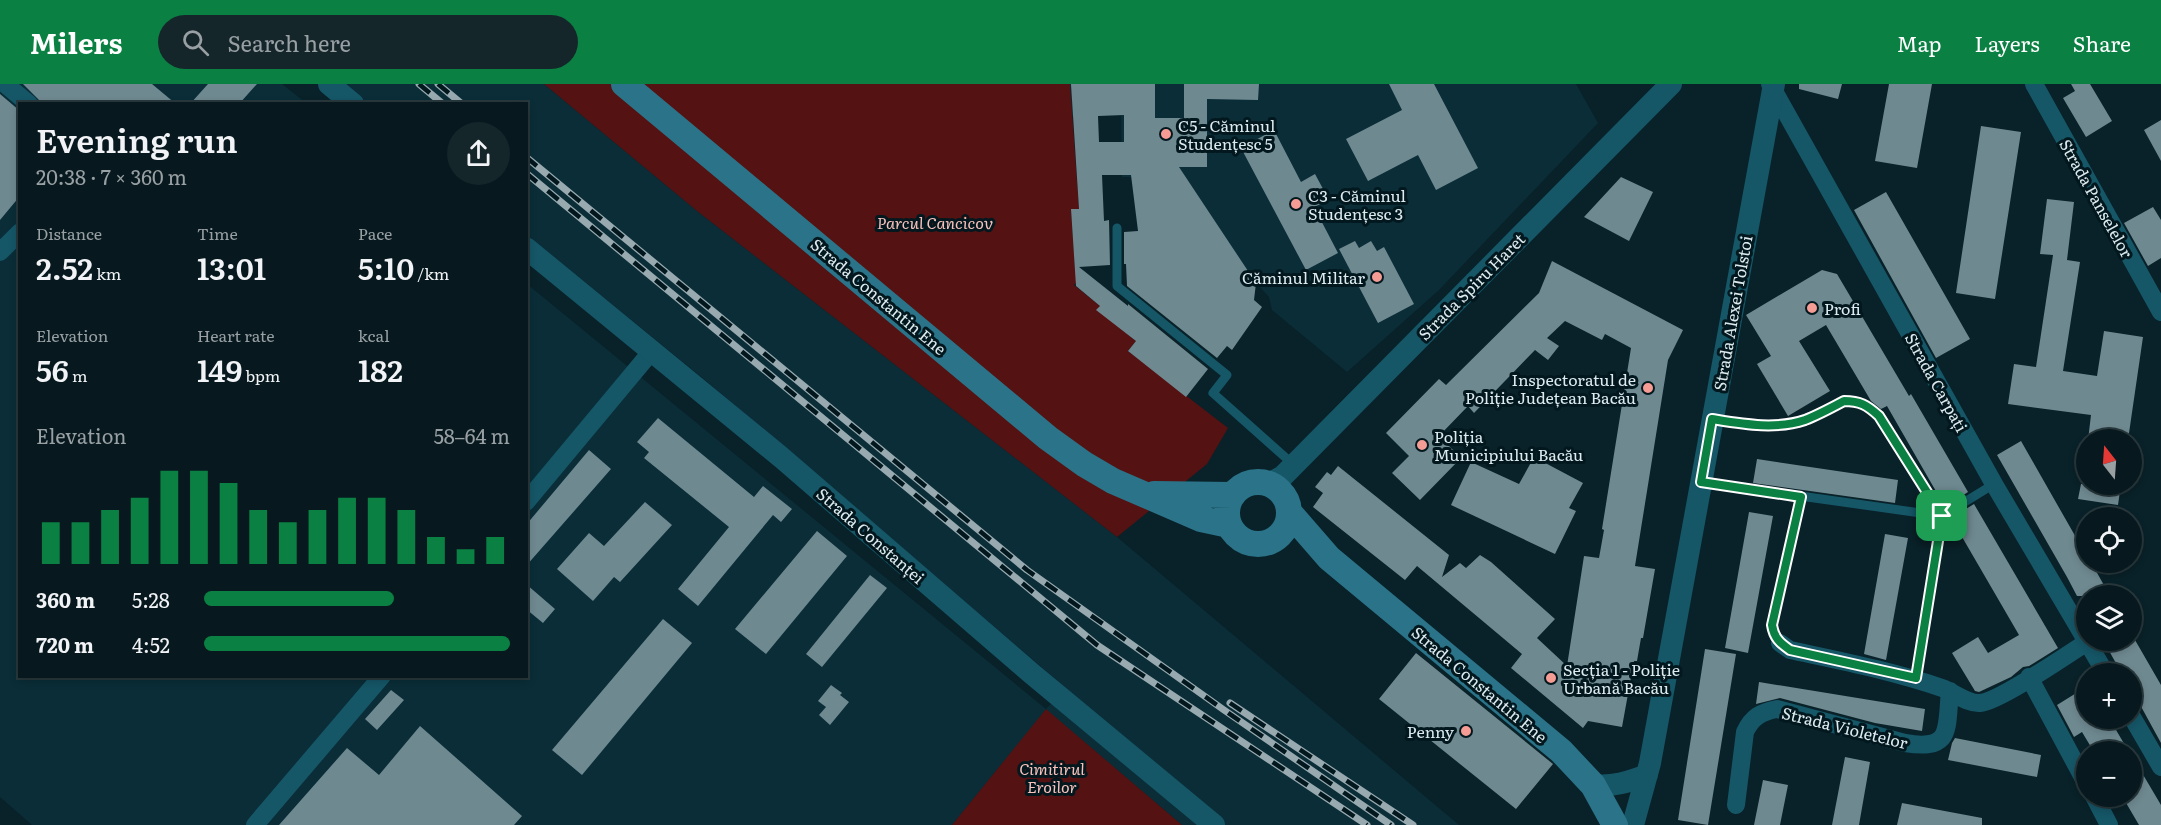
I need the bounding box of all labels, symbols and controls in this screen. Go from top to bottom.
search box [158,15,578,69]
text: Milers [30,21,122,63]
icon: search [179,26,212,59]
text: Search here [227,26,351,59]
text: Map [1897,27,1942,58]
text: Layers [1975,27,2040,58]
text: Share [2073,27,2131,58]
place label: C5 - Căminul Studențesc 5 [1178,113,1275,155]
text: Evening run [36,114,238,163]
button: share [447,122,510,185]
marker: C5 - Căminul Studențesc 5 [1159,127,1173,141]
street label: Strada Panselelor [2054,134,2140,262]
text: 20:38 · 7 × 360 m [36,161,187,191]
place label: C3 - Căminul Studențesc 3 [1308,183,1406,225]
marker: C3 - Căminul Studențesc 3 [1289,197,1303,211]
park label: Parcul Cancicov [877,210,993,234]
text: Distance [36,221,102,245]
text: Time [197,221,238,245]
text: Pace [358,221,392,245]
street label: Strada Spiru Haret [1412,227,1530,345]
street label: Strada Constantin Ene [806,232,952,360]
street label: Strada Alexei Tolstoi [1707,233,1757,393]
text: 2.52 [36,245,93,289]
text: 13:01 [197,245,266,289]
text: 5:10 [358,245,414,289]
text: km [93,261,121,285]
text: /km [414,261,449,285]
place label: Căminul Militar [1242,265,1365,289]
marker: Căminul Militar [1370,270,1384,284]
place label: Profi [1824,296,1861,320]
marker: Profi [1805,301,1819,315]
text: Elevation [36,323,108,347]
text: Heart rate [197,323,275,347]
text: kcal [358,323,390,347]
street label: Strada Carpați [1900,328,1974,436]
text: 56 [36,347,69,391]
text: 149 [197,347,242,391]
text: 182 [358,347,403,391]
text: m [69,363,88,387]
text: bpm [242,363,280,387]
place label: Inspectoratul de Poliție Județean Bacău [1465,367,1636,409]
marker: Inspectoratul de Poliție Județean Bacău [1641,381,1655,395]
text: Elevation [36,420,126,450]
text: 58–64 m [434,420,510,450]
place label: Poliția Municipiului Bacău [1434,424,1583,466]
north arrow [2076,429,2142,495]
map controls [2076,429,2142,807]
marker: Poliția Municipiului Bacău [1415,438,1429,452]
street label: Strada Constanței [812,481,930,589]
pin [1916,490,1967,541]
icon: arrive [1925,499,1958,532]
button: locate [2076,507,2142,573]
text: 360 m [36,584,95,614]
text: 5:28 [132,584,170,614]
button: layers [2076,585,2142,651]
street label: Strada Constantin Ene [1407,620,1553,748]
text: 720 m [36,629,94,659]
text: 4:52 [132,629,170,659]
place label: Secția 1 - Poliție Urbană Bacău [1563,657,1680,699]
button: + [2076,663,2142,729]
marker: Secția 1 - Poliție Urbană Bacău [1544,671,1558,685]
street label: Strada Violetelor [1780,700,1911,754]
place label: Penny [1407,719,1455,743]
marker: Penny [1459,724,1473,738]
button: − [2076,741,2142,807]
park label: Cimitirul Eroilor [1019,756,1085,798]

